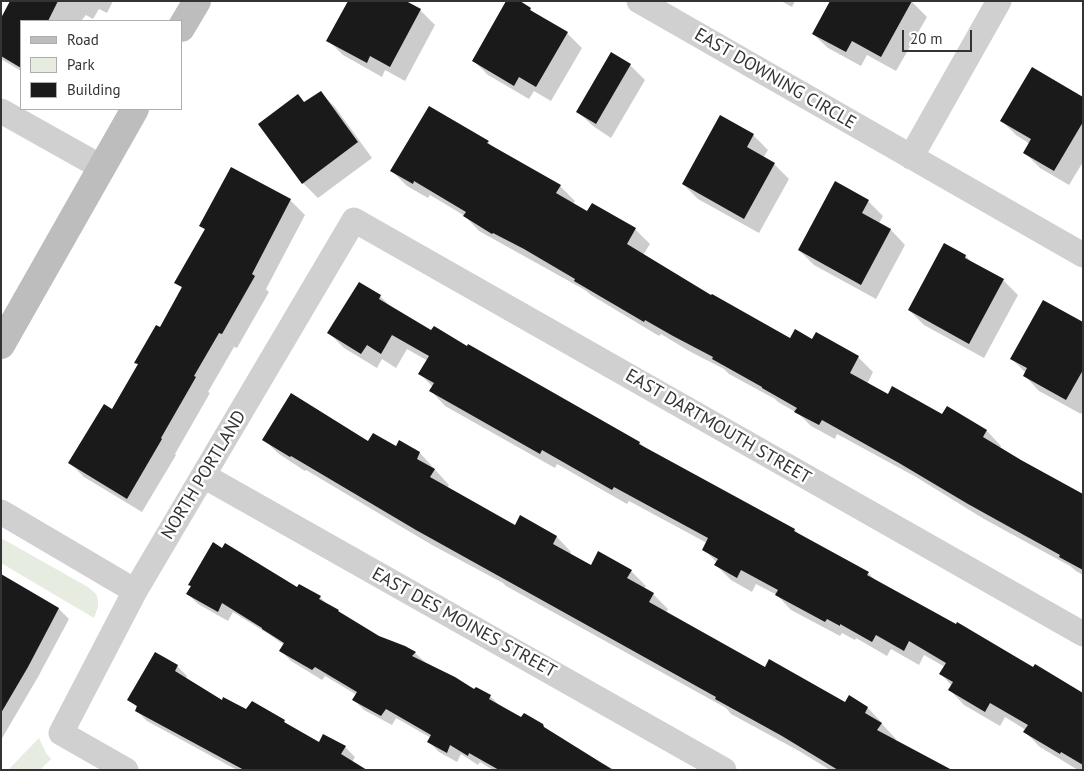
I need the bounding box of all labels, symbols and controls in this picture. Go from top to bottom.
legend [20,20,182,110]
scale bar [904,20,974,52]
street label: EAST DOWNING CIRCLE [690,24,860,134]
text: 20 m [910,29,943,48]
text: Road [67,30,99,49]
text: Park [67,55,95,74]
text: Building [67,80,121,99]
street label: EAST DARTMOUTH STREET [621,365,815,489]
street label: NORTH PORTLAND [157,407,251,543]
street label: EAST DES MOINES STREET [368,563,560,683]

